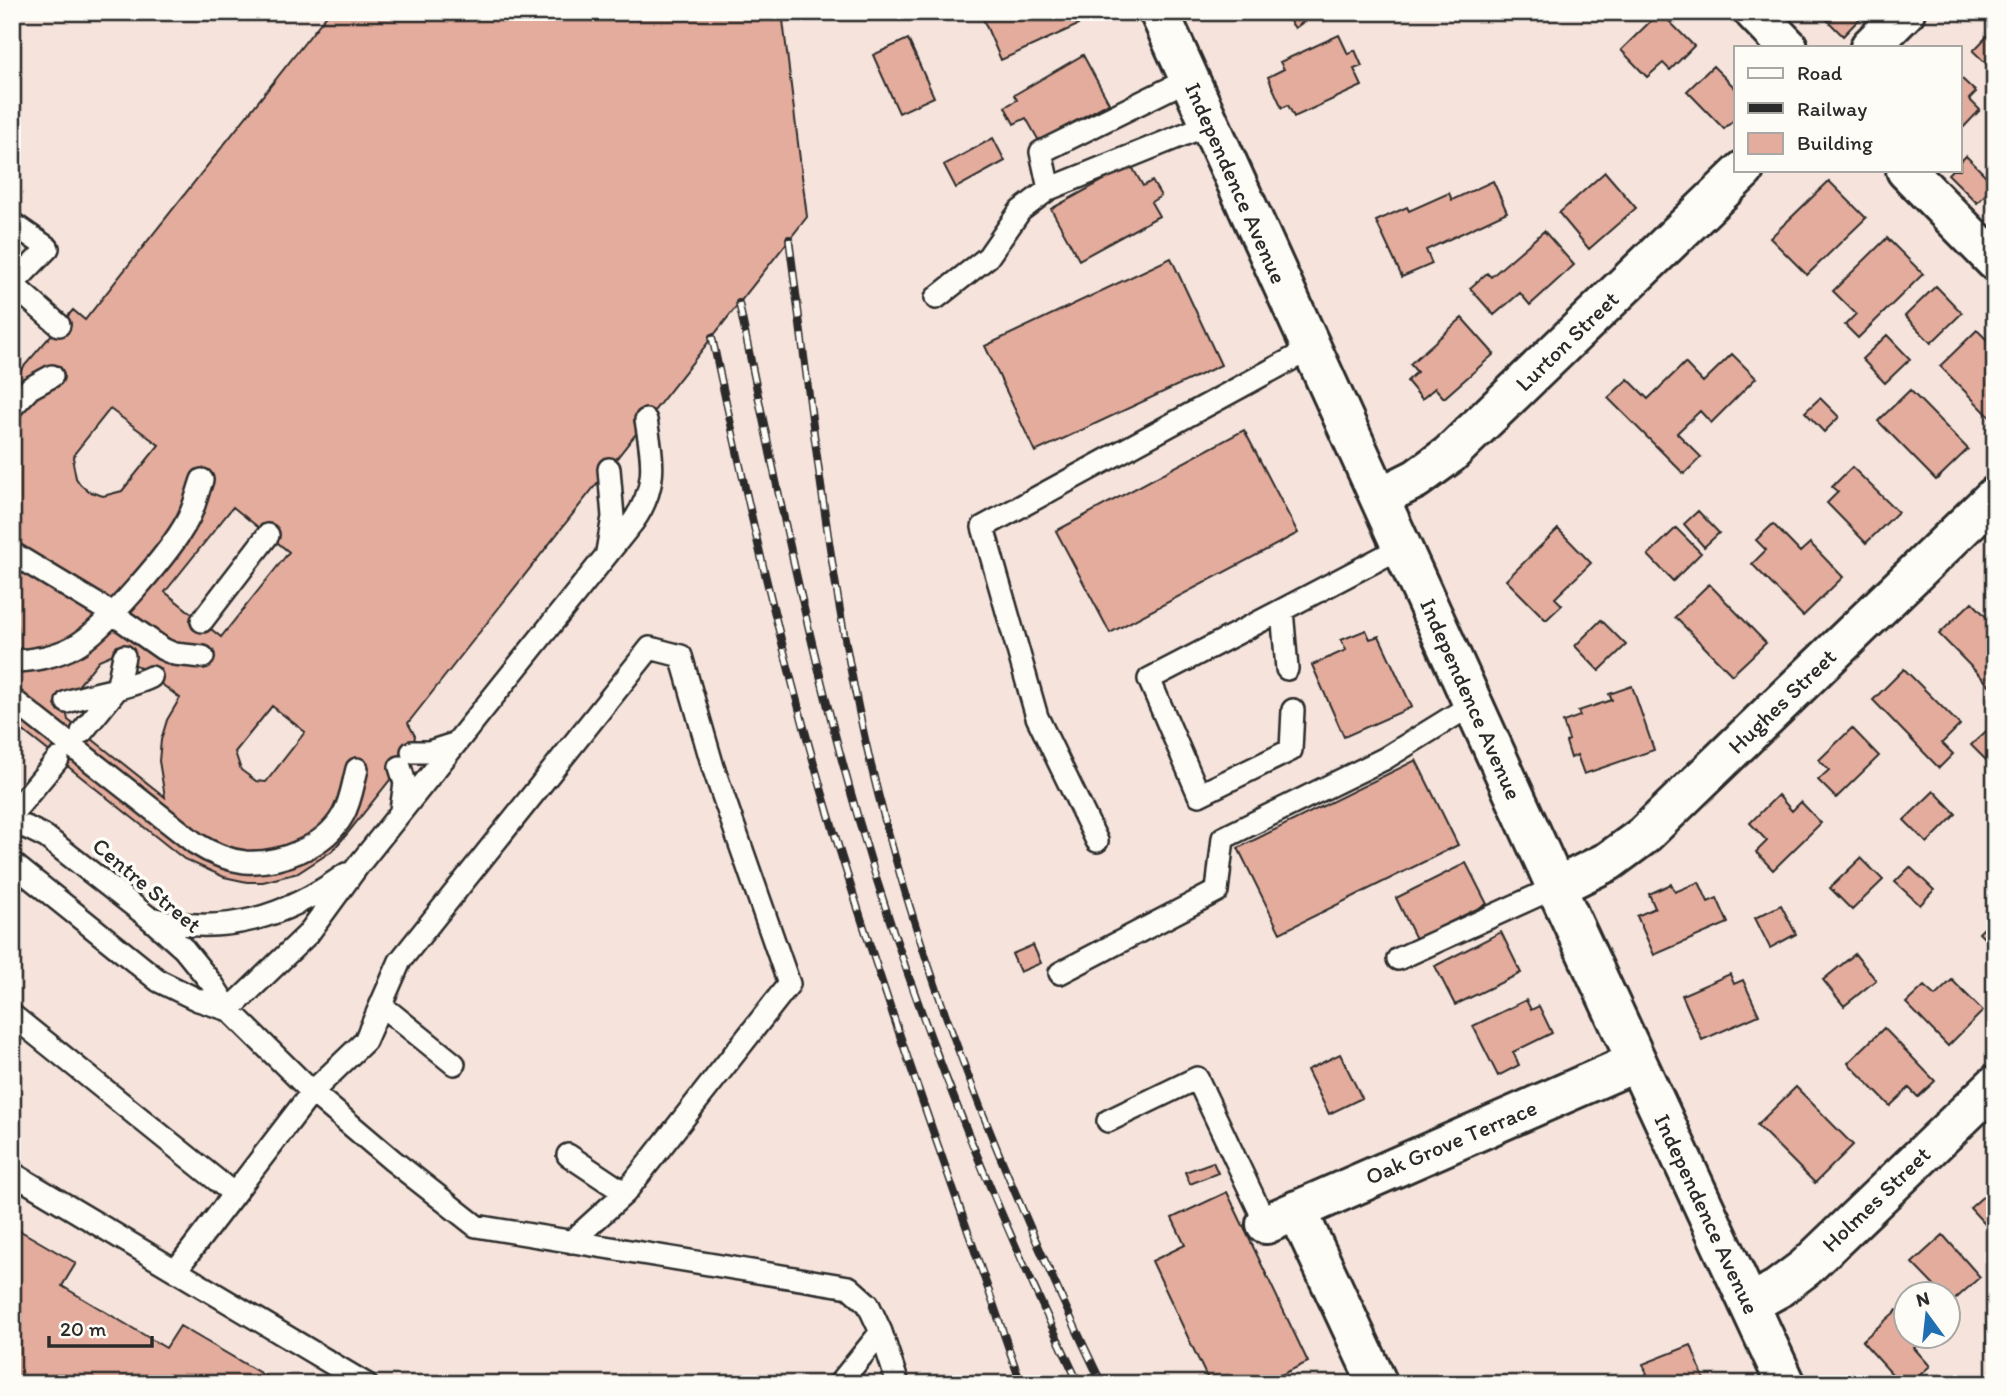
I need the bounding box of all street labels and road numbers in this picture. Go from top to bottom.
street label: Independence Avenue [1179,78,1293,288]
street label: Lurton Street [1510,285,1625,397]
street label: Independence Avenue [1414,594,1528,804]
street label: Hughes Street [1722,642,1842,760]
street label: Centre Street [87,831,207,939]
street label: Oak Grove Terrace [1361,1093,1541,1191]
street label: Independence Avenue [1648,1110,1766,1318]
street label: Holmes Street [1816,1140,1936,1258]

